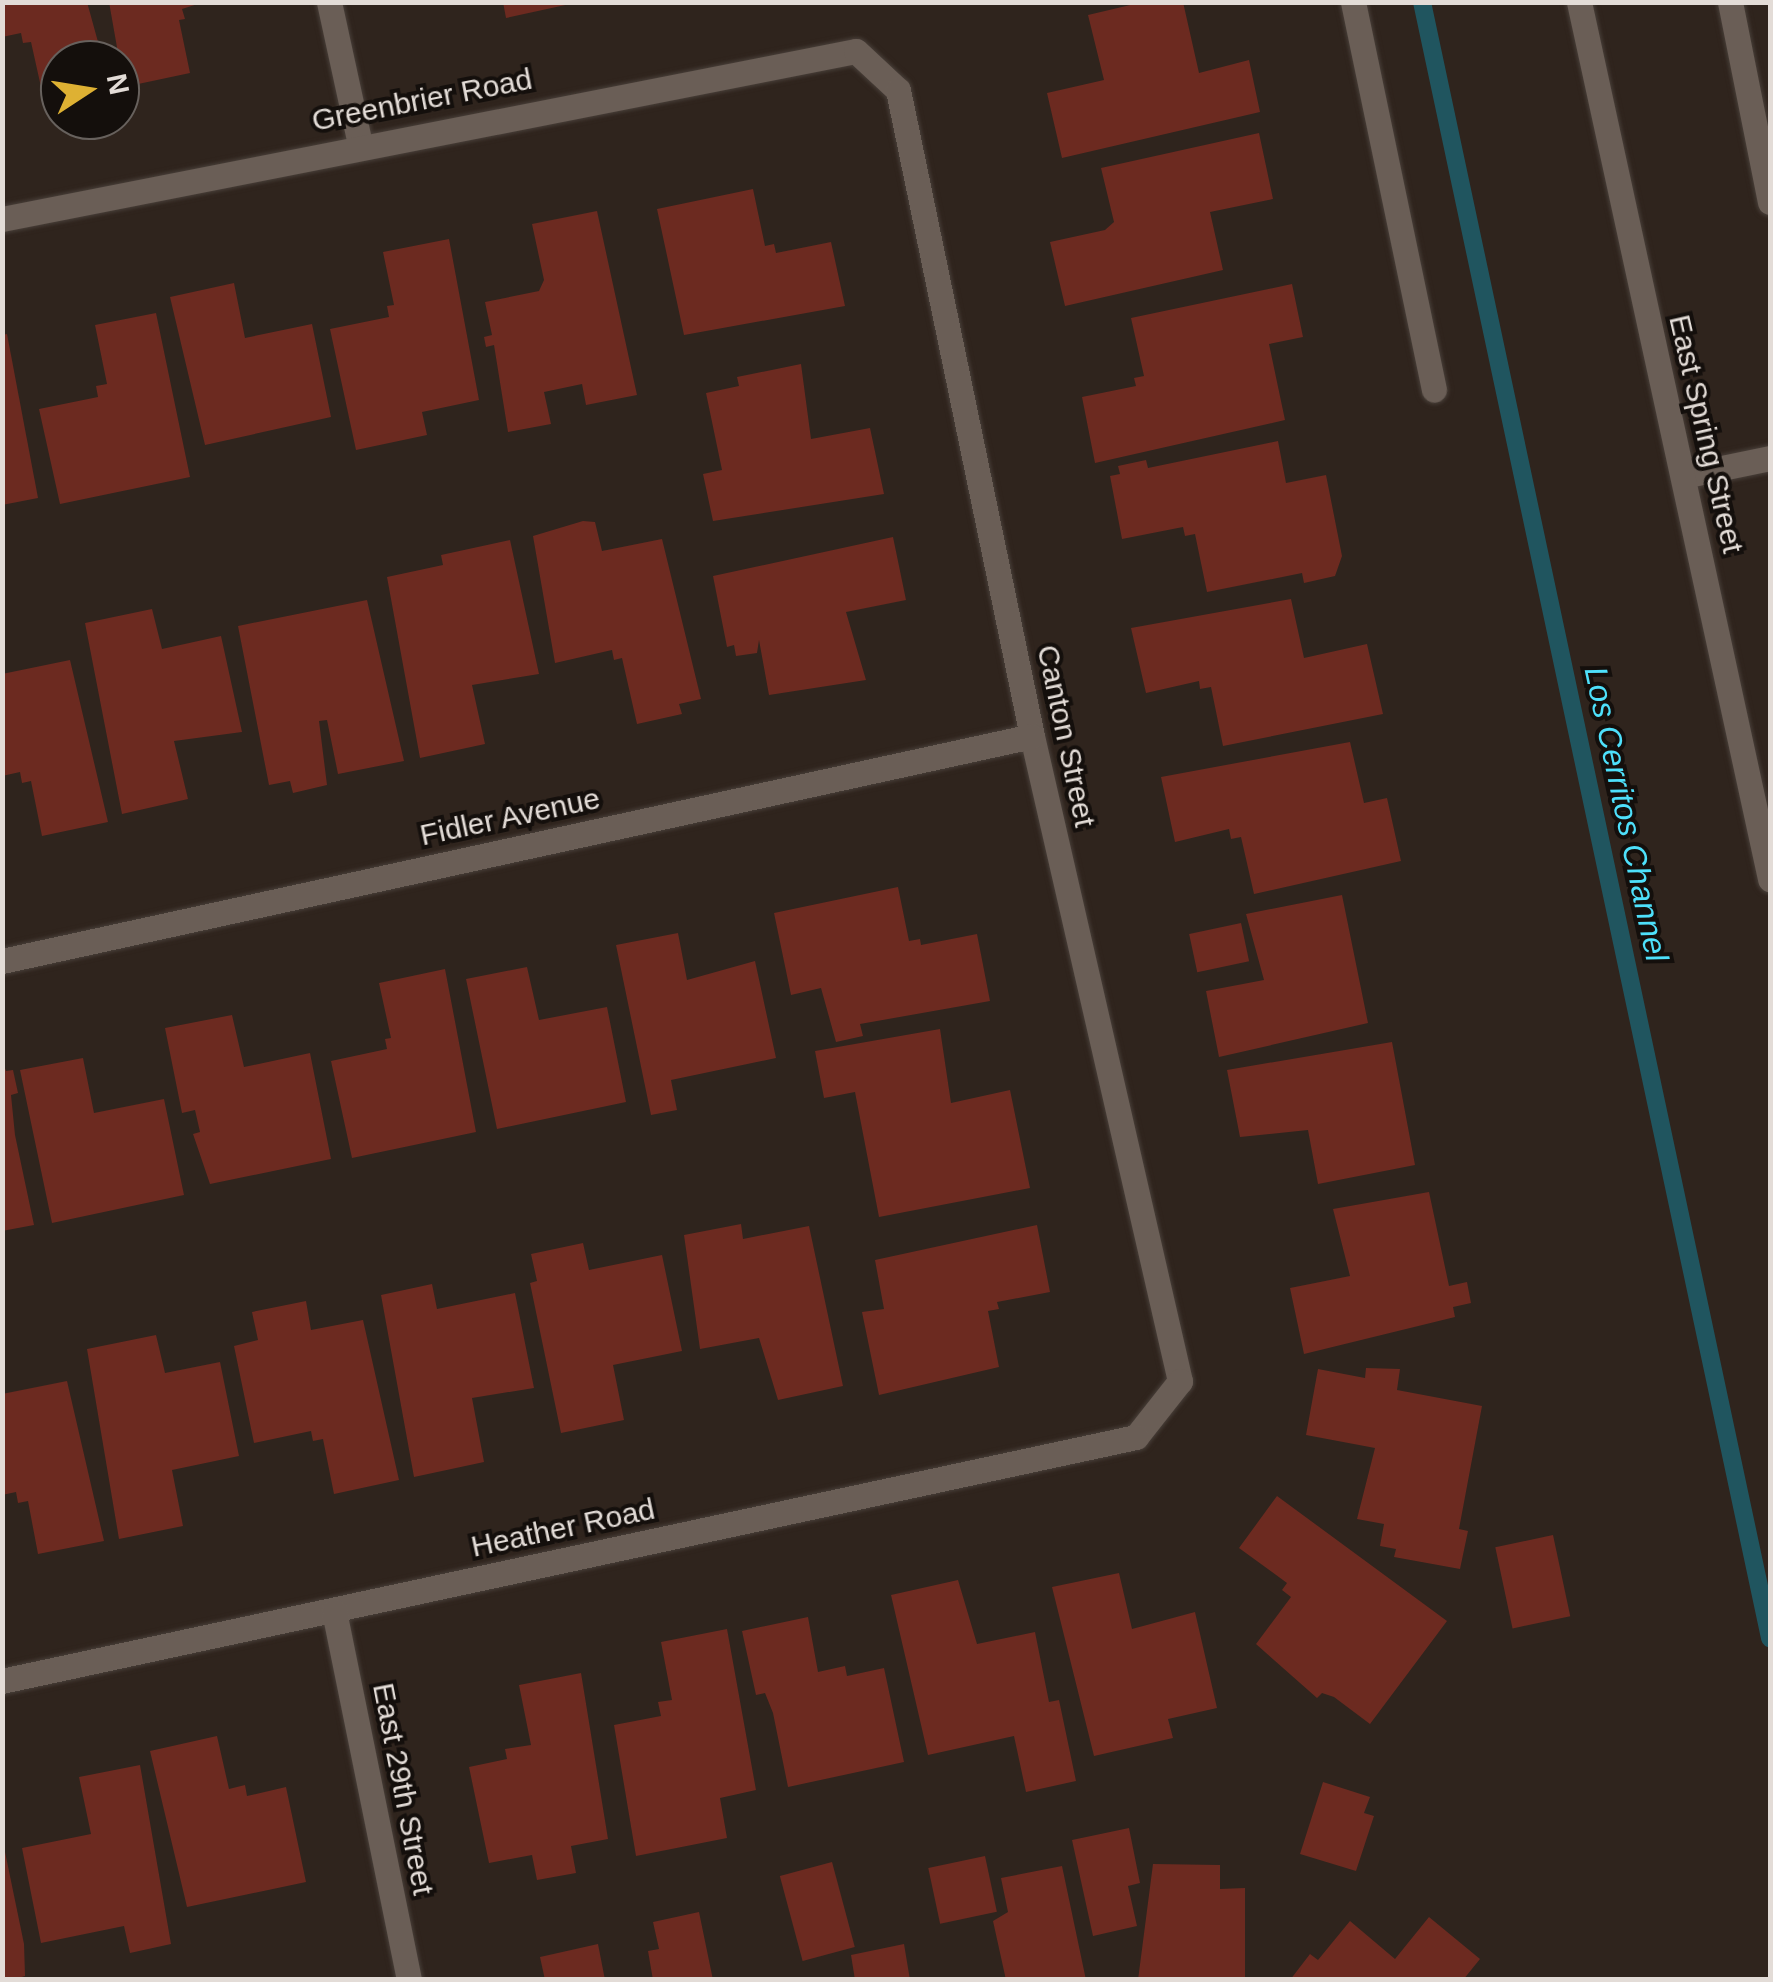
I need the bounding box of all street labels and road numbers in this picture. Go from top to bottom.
street label: Greenbrier Road [309,61,535,139]
street label: East Spring Street [1661,311,1751,557]
street label: Canton Street [1029,642,1103,830]
street label: Fidler Avenue [416,780,604,854]
street label: Heather Road [468,1491,658,1565]
street label: East 29th Street [365,1680,441,1898]

